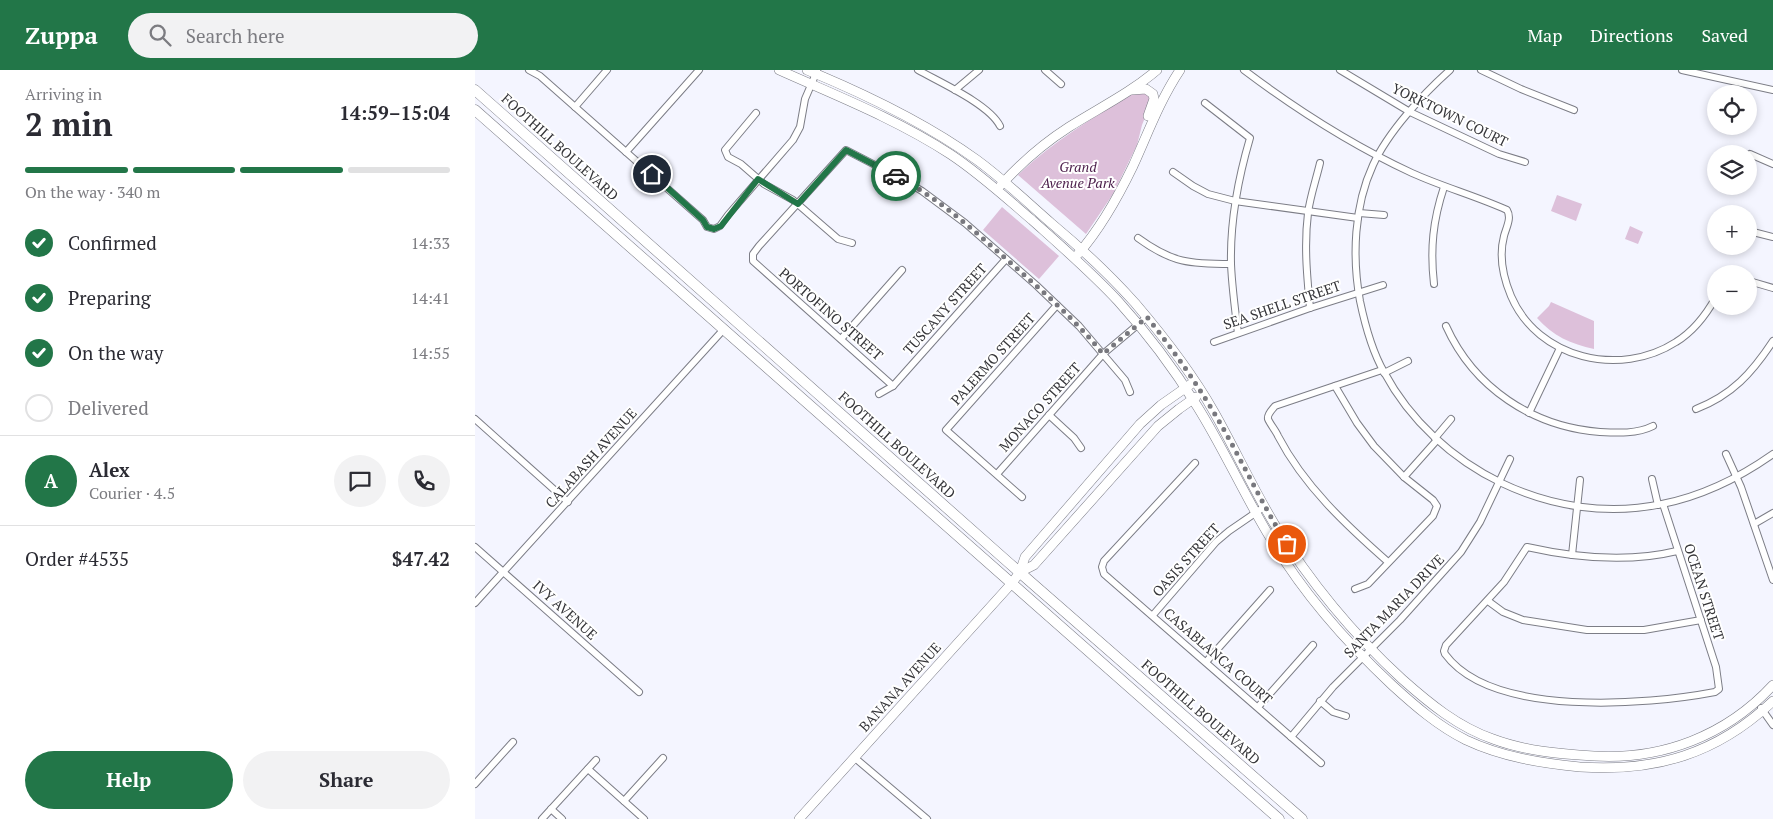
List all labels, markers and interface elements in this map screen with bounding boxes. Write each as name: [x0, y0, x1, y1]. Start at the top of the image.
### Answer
search box: [128, 13, 478, 58]
text: Zuppa: [25, 19, 98, 51]
icon: search: [146, 21, 174, 49]
text: Search here: [186, 23, 285, 48]
text: Map: [1527, 23, 1562, 47]
text: Directions: [1590, 23, 1673, 47]
text: Saved: [1701, 23, 1748, 47]
street label: YORKTOWN COURT: [1389, 78, 1512, 151]
text: Arriving in: [25, 83, 102, 105]
map controls: [1707, 85, 1757, 315]
button: locate: [1707, 85, 1757, 135]
street label: FOOTHILL BOULEVARD: [498, 89, 623, 204]
text: 14:59–15:04: [339, 100, 450, 125]
text: 2 min: [25, 103, 113, 145]
button: layers: [1707, 145, 1757, 195]
courier: [871, 151, 921, 201]
pin: [631, 153, 673, 195]
park label: Grand Avenue Park: [1040, 157, 1115, 192]
icon: home: [638, 160, 666, 188]
icon: car: [882, 162, 910, 190]
text: On the way · 340 m: [25, 181, 160, 203]
button: +: [1707, 205, 1757, 255]
icon: check: [25, 229, 53, 257]
text: Confirmed: [68, 230, 157, 255]
text: 14:33: [411, 232, 450, 254]
street label: TUSCANY STREET: [899, 259, 991, 358]
street label: PORTOFINO STREET: [775, 263, 888, 364]
button: −: [1707, 265, 1757, 315]
street label: SEA SHELL STREET: [1221, 275, 1343, 334]
icon: check: [25, 284, 53, 312]
text: Preparing: [68, 285, 151, 310]
text: 14:41: [411, 287, 450, 309]
street label: PALERMO STREET: [946, 308, 1039, 409]
icon: check: [25, 339, 53, 367]
text: On the way: [68, 340, 163, 365]
text: 14:55: [411, 342, 450, 364]
street label: MONACO STREET: [994, 358, 1085, 455]
street label: FOOTHILL BOULEVARD: [835, 387, 960, 502]
text: Delivered: [68, 395, 149, 420]
street label: CALABASH AVENUE: [541, 404, 641, 512]
button: chat: [334, 455, 386, 507]
button: phone: [398, 455, 450, 507]
text: Alex: [89, 457, 130, 482]
text: A: [44, 468, 58, 493]
text: Courier · 4.5: [89, 482, 175, 504]
street label: OASIS STREET: [1148, 519, 1224, 600]
pin: [1266, 523, 1308, 565]
icon: bag: [1273, 530, 1301, 558]
street label: OCEAN STREET: [1680, 541, 1729, 643]
text: Order #4535: [25, 546, 129, 571]
text: $47.42: [392, 546, 450, 571]
street label: SANTA MARIA DRIVE: [1339, 550, 1448, 662]
street label: IVY AVENUE: [529, 576, 602, 644]
street label: CASABLANCA COURT: [1160, 603, 1277, 708]
street label: BANANA AVENUE: [854, 638, 945, 735]
street label: FOOTHILL BOULEVARD: [1138, 655, 1265, 768]
button: Help: [25, 751, 233, 809]
button: Share: [243, 751, 450, 809]

